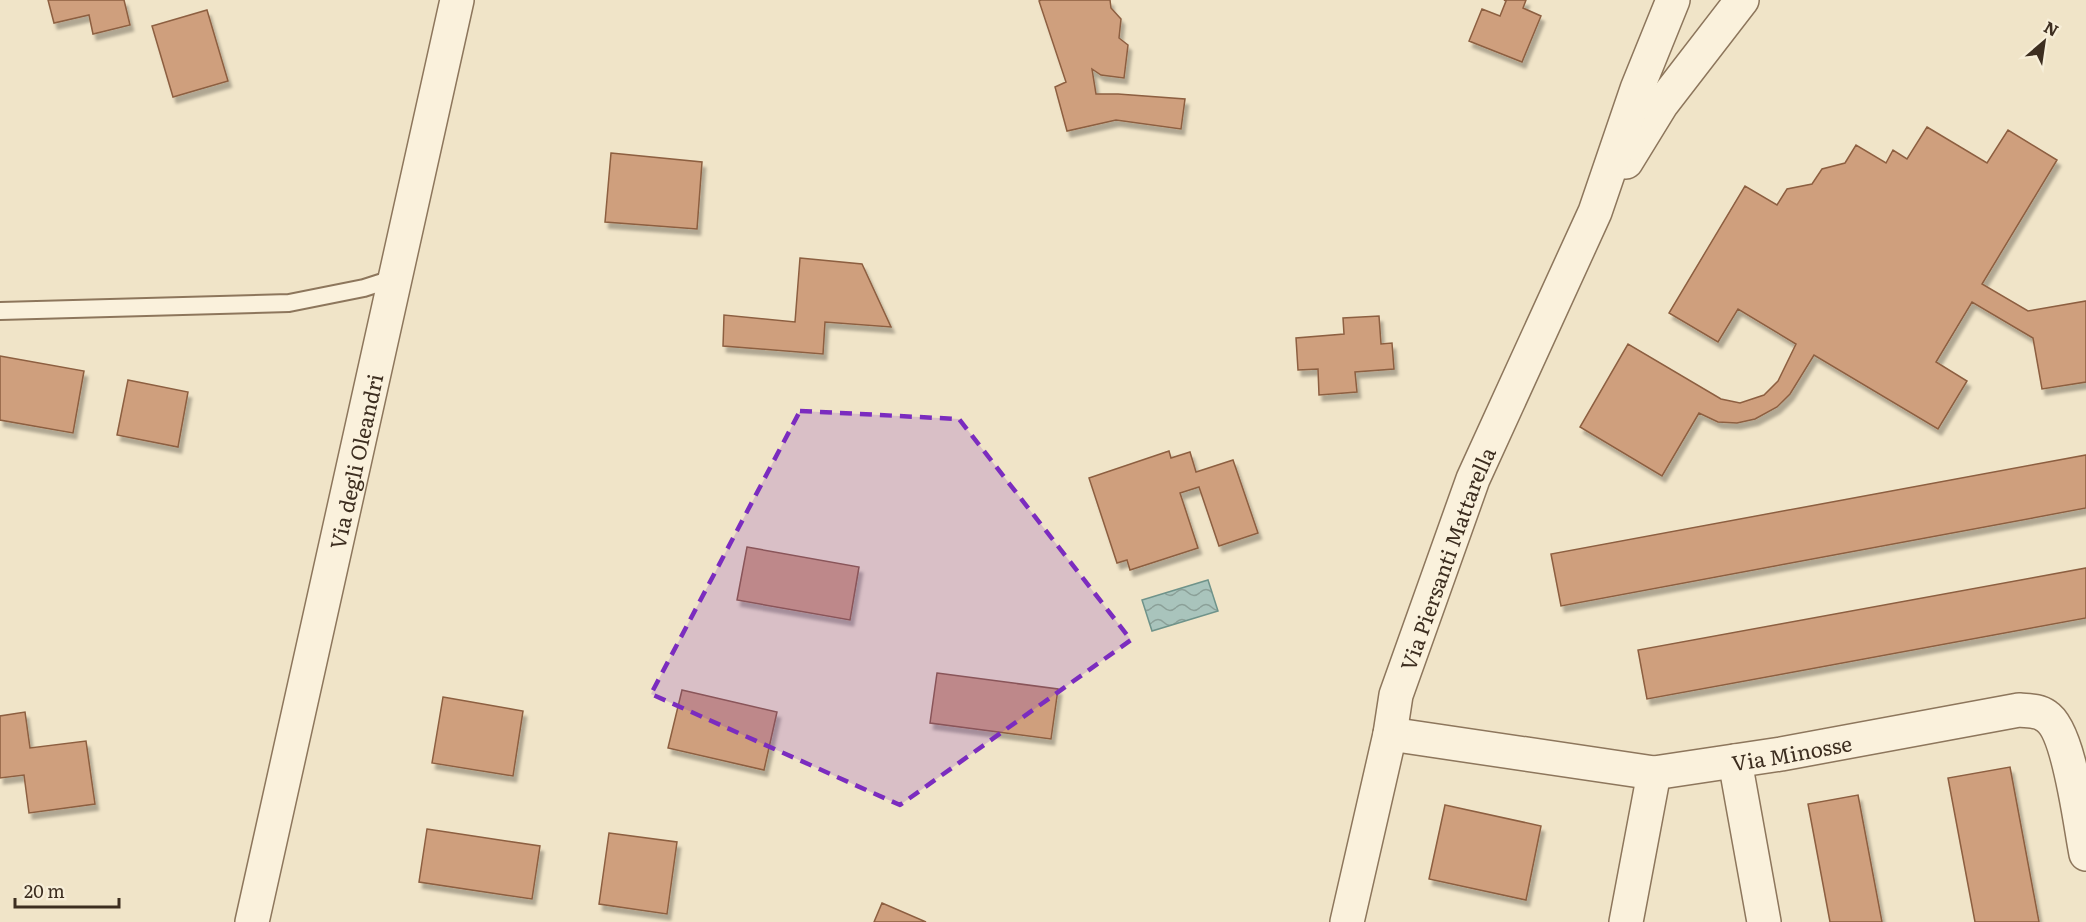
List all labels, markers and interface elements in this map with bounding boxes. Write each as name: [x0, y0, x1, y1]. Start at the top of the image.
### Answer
north arrow: [2014, 12, 2074, 72]
text: N: [2040, 14, 2063, 42]
street label: Via degli Oleandri: [320, 370, 389, 552]
street label: Via Piersanti Mattarella: [1391, 440, 1502, 674]
street label: Via Minosse: [1729, 726, 1854, 777]
scale bar: [15, 871, 118, 909]
text: 20 m: [24, 877, 65, 904]

